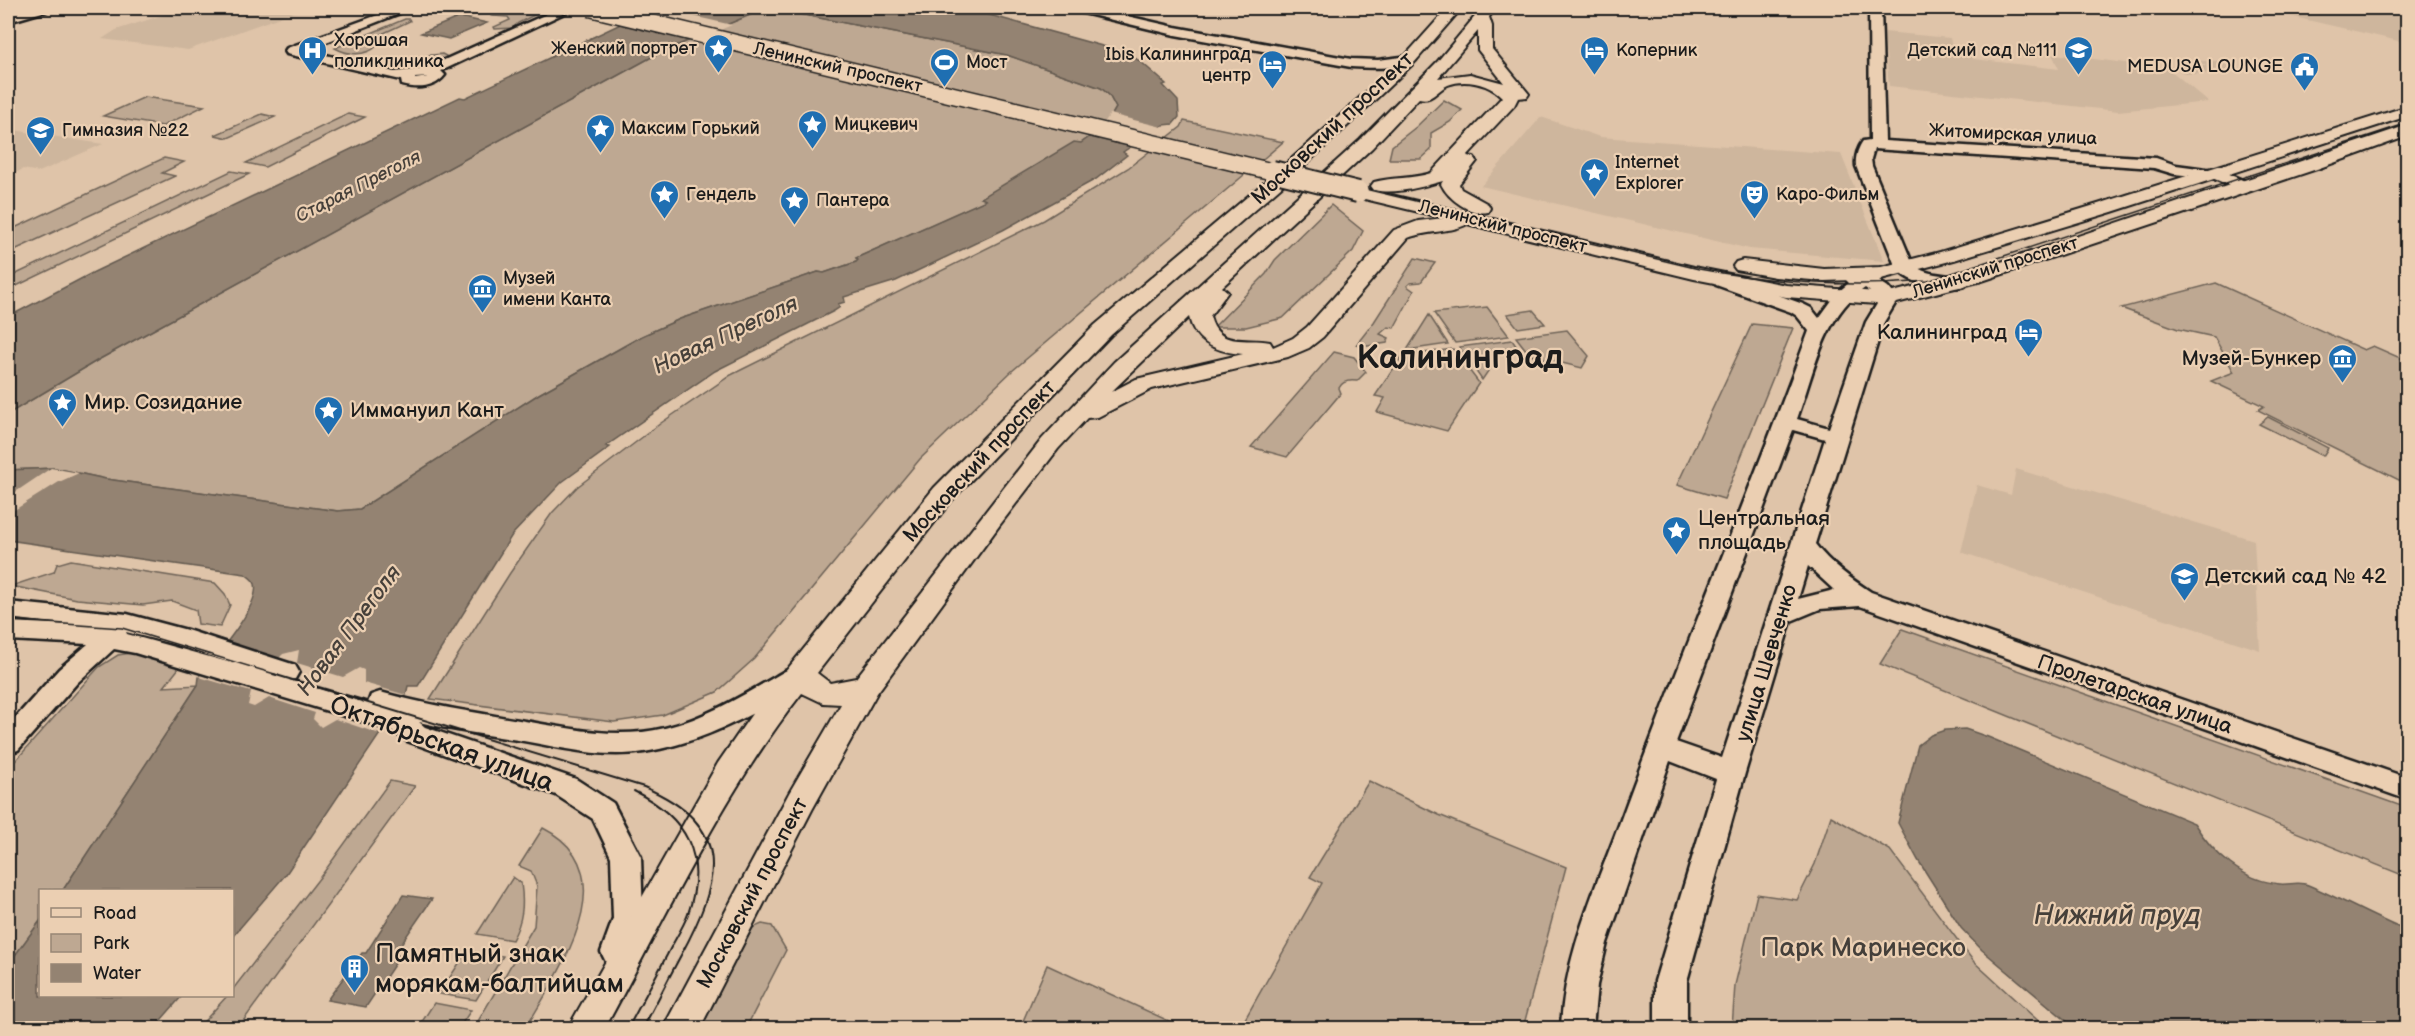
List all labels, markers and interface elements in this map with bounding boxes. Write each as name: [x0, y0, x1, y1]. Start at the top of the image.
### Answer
place label: Хорошая поликлиника: [334, 30, 444, 72]
place icon: Женский портрет: [702, 32, 734, 74]
hospital icon: Хорошая поликлиника: [297, 34, 329, 76]
hotel icon: Коперник: [1579, 34, 1611, 76]
school or university icon: Детский сад №111: [2062, 34, 2094, 76]
place label: Женский портрет: [551, 38, 698, 59]
street label: Ленинский проспект: [750, 38, 925, 97]
place label: Коперник: [1616, 40, 1698, 61]
place label: Детский сад №111: [1907, 40, 2057, 61]
place label: Ibis Калининград центр: [1106, 44, 1251, 86]
sports icon: Мост: [929, 46, 961, 88]
street label: Московский проспект: [1246, 47, 1419, 210]
hotel icon: Ibis Калининград центр: [1256, 48, 1288, 90]
public building icon: MEDUSA LOUNGE: [2288, 50, 2320, 92]
place label: Мост: [966, 52, 1008, 73]
place label: MEDUSA LOUNGE: [2127, 56, 2283, 77]
place icon: Мицкевич: [797, 108, 829, 150]
place icon: Максим Горький: [584, 112, 616, 154]
school or university icon: Гимназия №22: [25, 114, 57, 156]
place label: Мицкевич: [834, 114, 918, 135]
place label: Максим Горький: [621, 118, 760, 139]
place label: Гимназия №22: [62, 120, 189, 141]
street label: Житомирская улица: [1928, 120, 2098, 149]
water label: Старая Преголя: [292, 146, 424, 227]
place label: Internet Explorer: [1615, 152, 1684, 194]
place icon: Internet Explorer: [1578, 156, 1610, 198]
place icon: Гендель: [649, 178, 681, 220]
theatre icon: Каро-Фильм: [1739, 178, 1771, 220]
place label: Гендель: [686, 184, 756, 205]
place icon: Пантера: [779, 184, 811, 226]
place label: Каро-Фильм: [1776, 184, 1879, 205]
place label: Пантера: [816, 190, 890, 211]
street label: Ленинский проспект: [1416, 195, 1590, 258]
street label: Ленинский проспект: [1909, 232, 2081, 303]
place label: Музей имени Канта: [503, 268, 611, 310]
museum icon: Музей имени Канта: [466, 272, 498, 314]
water label: Новая Преголя: [649, 290, 802, 381]
hotel icon: Калининград: [2012, 316, 2044, 358]
place label: Калининград: [1877, 320, 2007, 345]
district label: Калининград: [1357, 338, 1563, 378]
museum icon: Музей-Бункер: [2326, 342, 2358, 384]
place label: Музей-Бункер: [2181, 346, 2321, 371]
street label: Московский проспект: [898, 375, 1061, 548]
place icon: Мир. Созидание: [47, 386, 79, 428]
place label: Мир. Созидание: [84, 390, 242, 415]
place icon: Иммануил Кант: [313, 394, 345, 436]
place label: Иммануил Кант: [350, 398, 504, 423]
place label: Центральная площадь: [1698, 506, 1830, 555]
place icon: Центральная площадь: [1661, 514, 1693, 556]
water label: Новая Преголя: [291, 560, 407, 701]
school or university icon: Детский сад № 42: [2168, 560, 2200, 602]
place label: Детский сад № 42: [2205, 564, 2387, 589]
street label: улица Шевченко: [1731, 582, 1802, 745]
street label: Пролетарская улица: [2034, 649, 2236, 740]
street label: Октябрьская улица: [325, 690, 558, 799]
street label: Московский проспект: [692, 793, 813, 993]
legend: [39, 889, 234, 997]
water label: Нижний пруд: [2034, 900, 2200, 932]
text: Road: [93, 903, 137, 924]
text: Park: [93, 933, 129, 954]
park label: Парк Маринеско: [1760, 933, 1966, 964]
place label: Памятный знак морякам-балтийцам: [375, 939, 624, 1000]
building icon: Памятный знак морякам-балтийцам: [338, 952, 370, 994]
text: Water: [93, 963, 141, 984]

